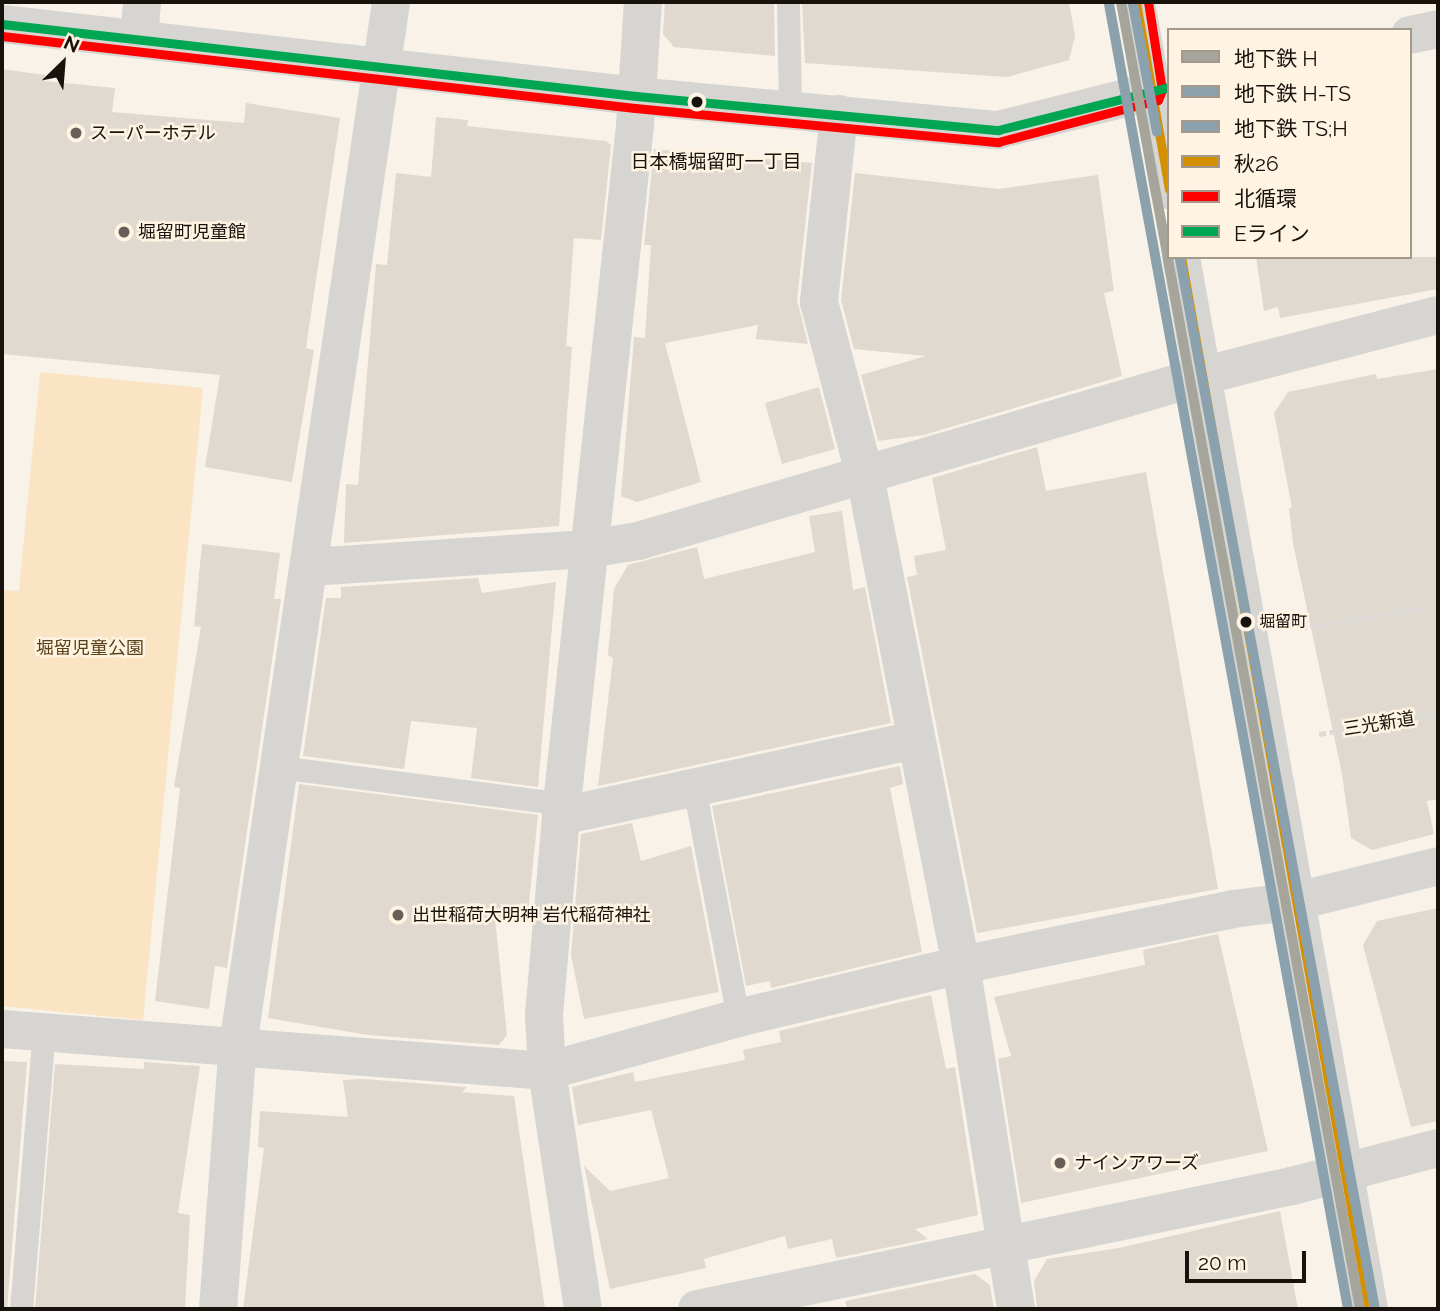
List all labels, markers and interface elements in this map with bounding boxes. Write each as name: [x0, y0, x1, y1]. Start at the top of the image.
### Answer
north arrow: [28, 28, 98, 98]
legend: [1167, 28, 1412, 259]
text: N: [61, 31, 83, 57]
text: 地下鉄 H: [1234, 46, 1318, 71]
text: 地下鉄 H-TS: [1234, 81, 1351, 106]
unlabelled marker: [690, 95, 704, 109]
text: 地下鉄 TS;H: [1234, 116, 1348, 141]
place label: スーパーホテル: [90, 122, 216, 144]
marker: スーパーホテル: [68, 125, 84, 141]
district label: 日本橋堀留町一丁目: [631, 151, 801, 173]
text: 秋26: [1234, 151, 1279, 176]
text: 北循環: [1234, 186, 1297, 211]
place label: 堀留町児童館: [138, 221, 246, 243]
text: Eライン: [1234, 221, 1310, 246]
marker: 堀留町児童館: [116, 224, 132, 240]
place label: 堀留町: [1259, 612, 1307, 632]
marker: 堀留町: [1239, 615, 1253, 629]
park label: 堀留児童公園: [36, 637, 144, 659]
street label: 三光新道: [1342, 708, 1416, 740]
place label: 出世稲荷大明神 岩代稲荷神社: [412, 904, 651, 926]
marker: 出世稲荷大明神 岩代稲荷神社: [390, 907, 406, 923]
place label: ナインアワーズ: [1074, 1152, 1200, 1174]
marker: ナインアワーズ: [1052, 1155, 1068, 1171]
scale bar: [1188, 1238, 1309, 1282]
text: 20 m: [1198, 1250, 1246, 1275]

